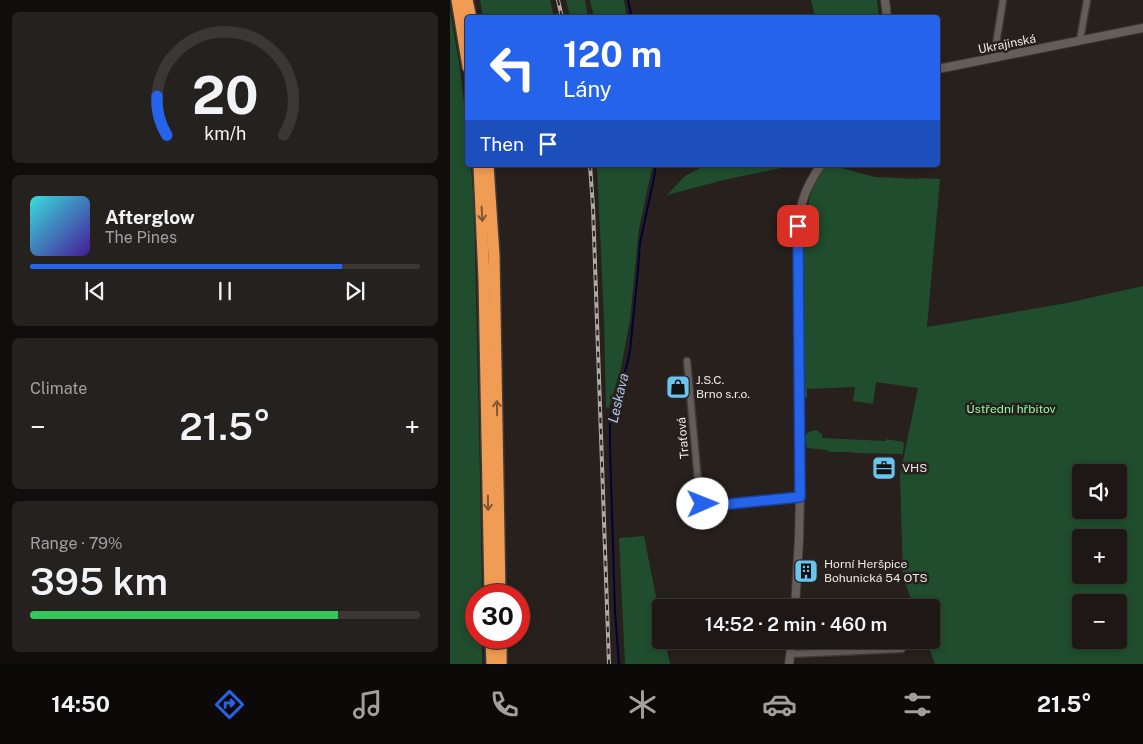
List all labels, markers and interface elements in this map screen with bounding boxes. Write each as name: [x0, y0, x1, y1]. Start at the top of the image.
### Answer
street label: Ukrajinská: [977, 32, 1037, 56]
text: 120 m: [563, 34, 662, 75]
icon: left: [480, 35, 545, 100]
text: 20: [192, 65, 258, 126]
text: Lány: [563, 76, 612, 102]
text: km/h: [204, 123, 246, 144]
icon: arrive: [534, 130, 562, 158]
text: Then: [480, 133, 524, 155]
one-way arrow: [477, 205, 486, 221]
pin: [777, 205, 819, 247]
text: Afterglow: [105, 206, 195, 228]
icon: arrive: [784, 212, 812, 240]
text: The Pines: [105, 228, 177, 247]
icon: previous: [81, 277, 109, 305]
icon: pause: [211, 277, 239, 305]
icon: next: [341, 277, 369, 305]
water label: Leskava: [605, 372, 631, 424]
place label: J.S.C. Brno s.r.o.: [696, 373, 750, 401]
shop icon: J.S.C. Brno s.r.o.: [665, 374, 691, 400]
text: Climate: [30, 379, 87, 398]
one-way arrow: [492, 400, 502, 416]
park label: Ústřední hřbitov: [966, 402, 1056, 416]
text: 21.5°: [179, 404, 271, 449]
text: −: [30, 410, 46, 443]
text: +: [404, 410, 420, 443]
street label: Traťová: [674, 417, 692, 459]
office icon: VHS: [871, 455, 897, 481]
place label: VHS: [902, 461, 927, 475]
map controls: [1072, 464, 1127, 649]
button: sound: [1072, 464, 1127, 519]
position arrow: [676, 477, 728, 529]
one-way arrow: [483, 494, 493, 511]
button: +: [1072, 529, 1127, 584]
text: Range · 79%: [30, 534, 123, 553]
place label: Horní Heršpice Bohunická 54 OTS: [824, 557, 928, 585]
building icon: Horní Heršpice Bohunická 54 OTS: [793, 558, 819, 584]
text: 395 km: [30, 559, 168, 604]
speed limit sign: 30: [465, 584, 530, 649]
button: −: [1072, 594, 1127, 649]
text: 14:52 · 2 min · 460 m: [705, 613, 887, 635]
icon: directions: [212, 687, 247, 722]
icon: music: [350, 687, 385, 722]
icon: phone: [487, 687, 522, 722]
icon: climate: [625, 687, 660, 722]
icon: car: [762, 687, 797, 722]
icon: filters: [900, 687, 935, 722]
text: 14:50: [51, 691, 110, 717]
text: 21.5°: [1037, 691, 1092, 717]

